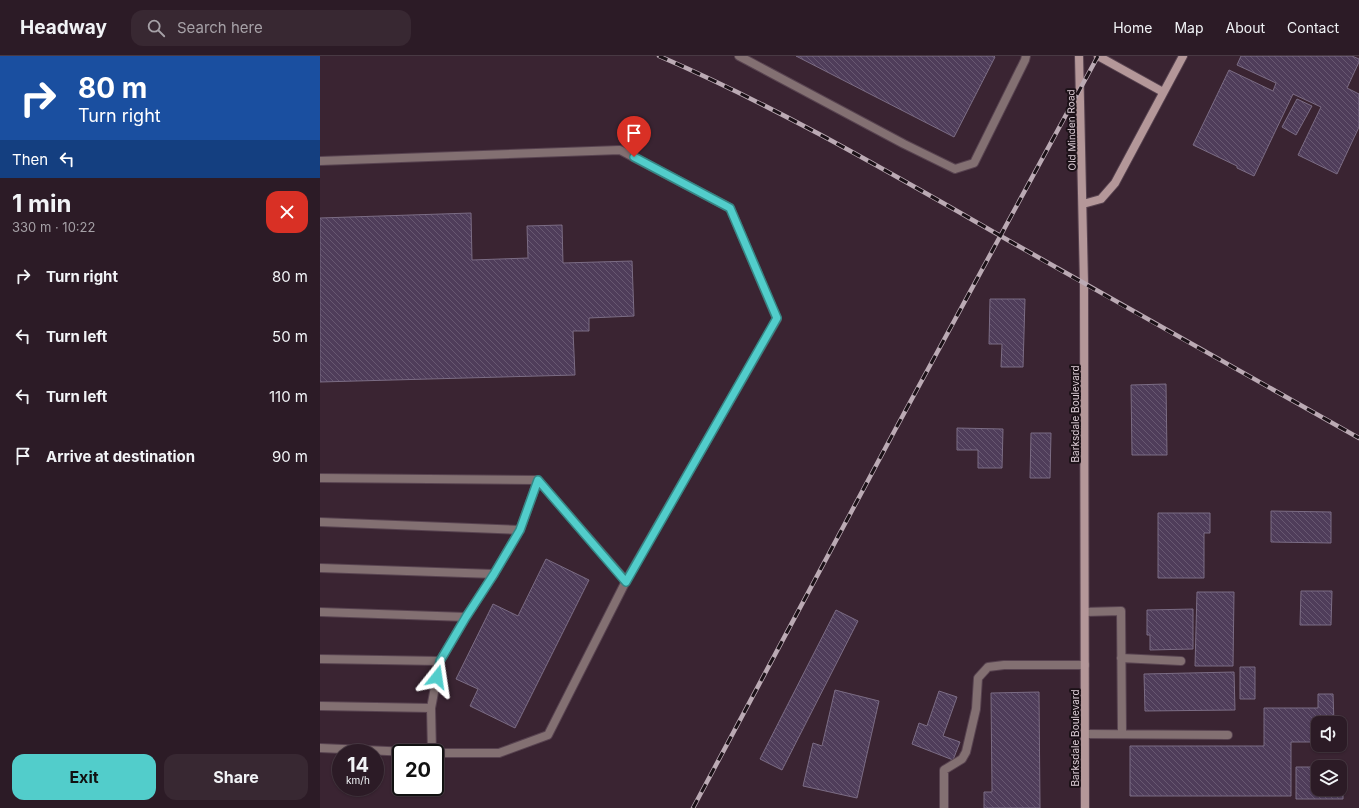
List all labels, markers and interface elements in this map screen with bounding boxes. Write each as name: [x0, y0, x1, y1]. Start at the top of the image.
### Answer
search box: [131, 10, 411, 46]
text: Headway: [20, 16, 107, 39]
icon: search: [145, 17, 167, 39]
text: Search here: [177, 18, 263, 37]
text: Home: [1113, 19, 1152, 36]
text: Map: [1174, 19, 1204, 36]
text: About: [1226, 19, 1265, 36]
text: Contact: [1287, 19, 1339, 36]
text: 80 m: [78, 71, 147, 105]
icon: right: [12, 72, 64, 124]
street label: Old Minden Road: [1064, 89, 1078, 171]
text: Turn right: [78, 105, 161, 126]
pin: [617, 116, 651, 157]
icon: arrive: [623, 122, 645, 144]
icon: left: [56, 148, 78, 170]
text: Then: [12, 150, 48, 169]
text: 1 min: [12, 189, 71, 218]
button: close: [266, 191, 308, 233]
text: 330 m · 10:22: [12, 219, 95, 235]
icon: right: [12, 265, 34, 287]
text: Turn right: [46, 267, 118, 286]
text: 80 m: [272, 267, 308, 286]
icon: left: [12, 325, 34, 347]
text: Turn left: [46, 327, 107, 346]
text: 50 m: [272, 327, 308, 346]
street label: Barksdale Boulevard: [1069, 365, 1081, 463]
icon: left: [12, 385, 34, 407]
text: Turn left: [46, 387, 107, 406]
text: 110 m: [269, 387, 308, 406]
icon: arrive: [12, 445, 34, 467]
text: Arrive at destination: [46, 447, 195, 466]
text: 90 m: [272, 447, 308, 466]
position arrow: [416, 656, 458, 698]
street label: Barksdale Boulevard: [1069, 689, 1081, 787]
map controls: [1311, 716, 1347, 796]
button: sound: [1311, 716, 1347, 752]
speed limit sign: 20: [392, 744, 444, 796]
text: 14: [347, 753, 369, 777]
button: Exit: [12, 754, 156, 800]
button: Share: [164, 754, 308, 800]
button: layers: [1311, 760, 1347, 796]
text: km/h: [346, 774, 370, 786]

